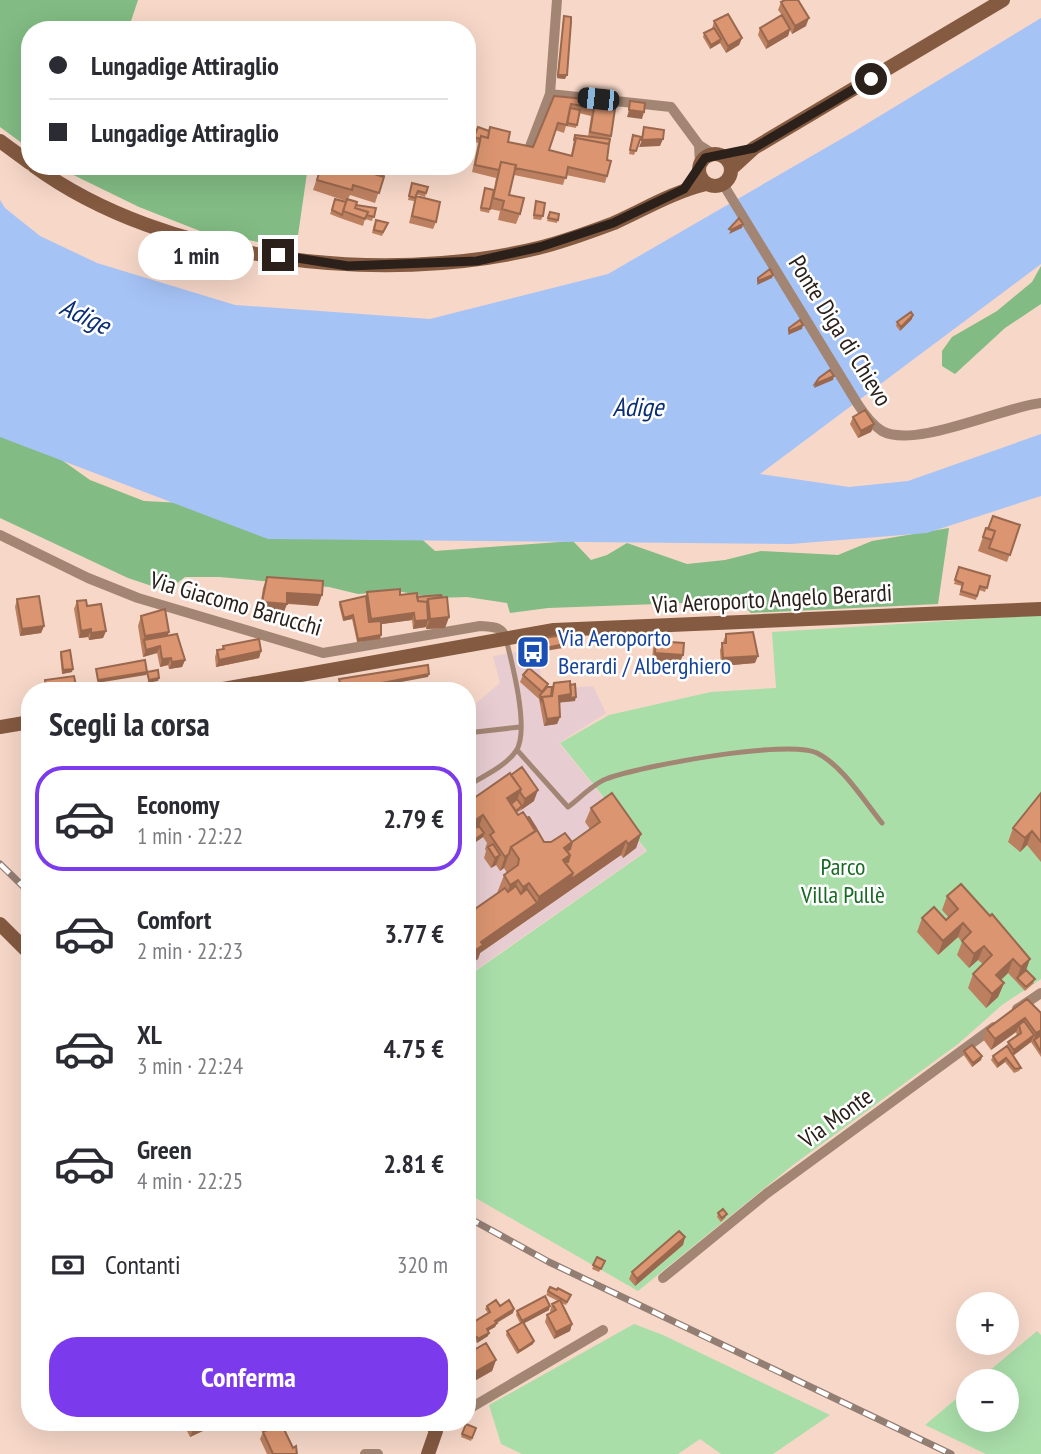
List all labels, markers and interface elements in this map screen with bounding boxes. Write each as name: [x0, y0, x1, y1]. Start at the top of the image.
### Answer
text: Lungadige Attiraglio: [91, 49, 279, 82]
route start: [855, 63, 887, 95]
car: [577, 86, 620, 112]
text: Lungadige Attiraglio: [91, 116, 279, 149]
callout: 1 min: [138, 230, 254, 280]
route end: [262, 239, 294, 271]
text: 1 min: [173, 241, 219, 270]
street label: Ponte Diga di Chievo: [782, 250, 899, 412]
water label: Adige: [55, 290, 117, 342]
water label: Adige: [612, 390, 666, 423]
street label: Via Giacomo Barucchi: [146, 564, 326, 643]
street label: Via Aeroporto Angelo Berardi: [650, 577, 893, 620]
place label: Via Aeroporto Berardi / Alberghiero: [557, 622, 731, 681]
bus stop icon: Via Aeroporto Berardi / Alberghiero: [514, 633, 552, 671]
text: Scegli la corsa: [49, 703, 210, 745]
icon: car: [53, 787, 116, 850]
text: Economy: [137, 788, 219, 821]
text: 2.79 €: [383, 802, 444, 835]
text: 1 min · 22:22: [137, 821, 243, 850]
park label: Parco Villa Pullè: [800, 851, 885, 910]
icon: car: [53, 902, 116, 965]
text: Comfort: [137, 903, 211, 936]
text: 3.77 €: [385, 917, 444, 950]
text: 2 min · 22:23: [137, 936, 243, 965]
icon: car: [53, 1017, 116, 1080]
text: XL: [137, 1018, 162, 1051]
text: 4.75 €: [383, 1032, 444, 1065]
text: 3 min · 22:24: [137, 1051, 243, 1080]
street label: Via Monte: [792, 1081, 879, 1155]
icon: car: [53, 1132, 116, 1195]
text: Green: [137, 1133, 192, 1166]
text: 2.81 €: [383, 1147, 444, 1180]
text: 4 min · 22:25: [137, 1166, 243, 1195]
icon: cash: [49, 1246, 87, 1284]
text: Contanti: [105, 1248, 181, 1281]
text: 320 m: [397, 1250, 448, 1279]
map controls: [956, 1292, 1019, 1432]
button: +: [956, 1292, 1019, 1355]
button: Conferma: [49, 1337, 448, 1417]
button: −: [956, 1369, 1019, 1432]

